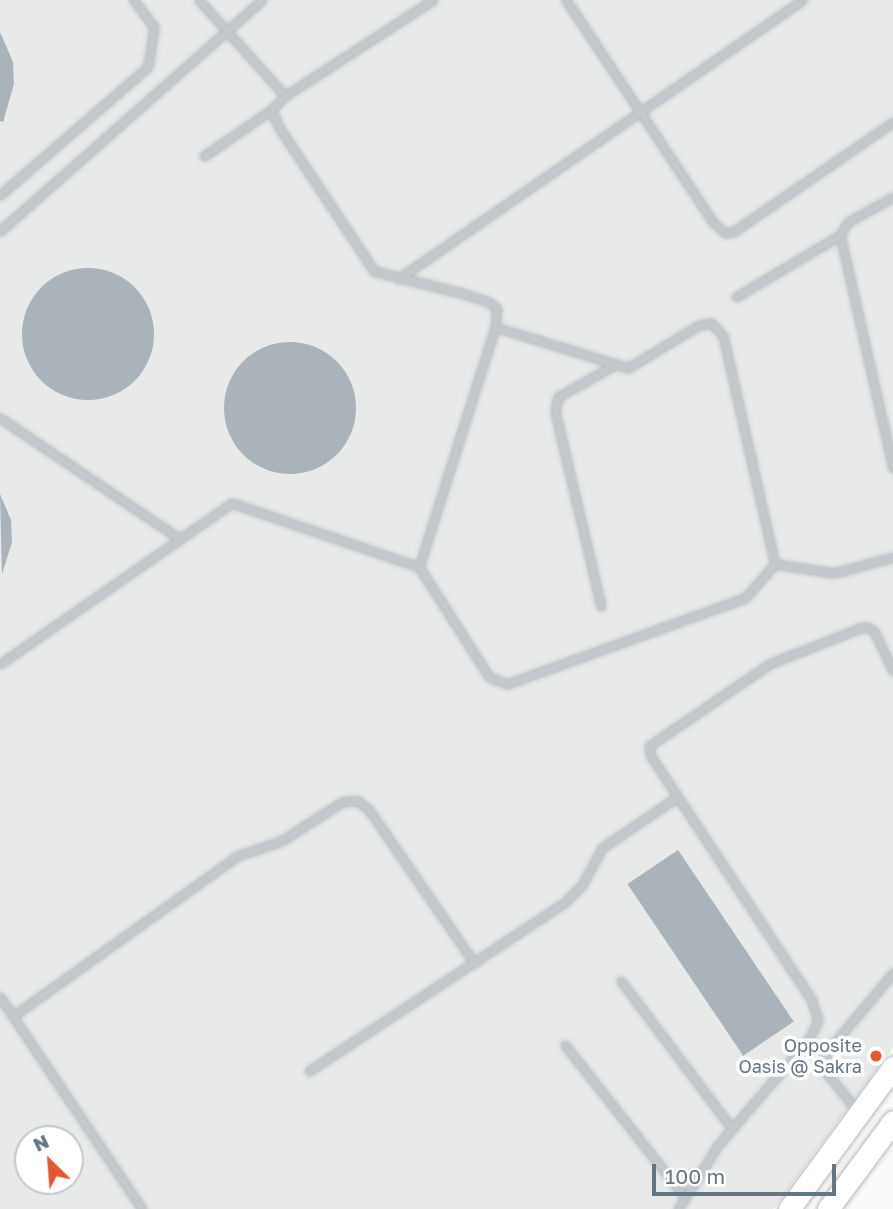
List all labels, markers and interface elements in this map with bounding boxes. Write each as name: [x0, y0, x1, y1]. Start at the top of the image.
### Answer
place label: Opposite Oasis @ Sakra: [738, 1035, 862, 1078]
marker: Opposite Oasis @ Sakra: [868, 1048, 884, 1064]
north arrow: [14, 1125, 84, 1195]
text: N: [29, 1129, 52, 1156]
scale bar: [655, 1150, 839, 1194]
text: 100 m: [665, 1163, 725, 1189]

